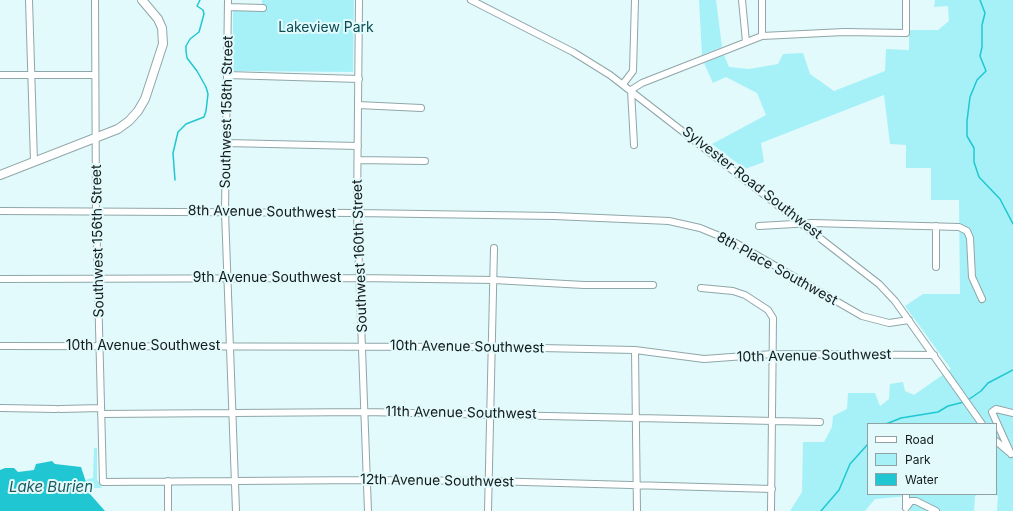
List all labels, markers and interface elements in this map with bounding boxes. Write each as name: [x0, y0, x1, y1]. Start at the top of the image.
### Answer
park label: Lakeview Park: [278, 20, 374, 36]
street label: Southwest 158th Street: [217, 35, 237, 189]
street label: Sylvester Road Southwest: [679, 123, 825, 243]
street label: Southwest 156th Street: [88, 164, 108, 318]
street label: Southwest 160th Street: [349, 179, 371, 333]
street label: 8th Avenue Southwest: [188, 202, 336, 222]
street label: 8th Place Southwest: [714, 229, 840, 309]
street label: 9th Avenue Southwest: [193, 270, 341, 286]
street label: 10th Avenue Southwest: [390, 337, 544, 357]
street label: 10th Avenue Southwest: [66, 338, 220, 354]
street label: 10th Avenue Southwest: [737, 346, 891, 366]
street label: 11th Avenue Southwest: [385, 403, 537, 423]
legend: [867, 423, 997, 495]
text: Road: [905, 432, 934, 447]
text: Park: [905, 452, 931, 467]
street label: 12th Avenue Southwest: [360, 471, 514, 491]
text: Water: [905, 472, 938, 487]
water label: Lake Burien: [9, 478, 93, 496]

